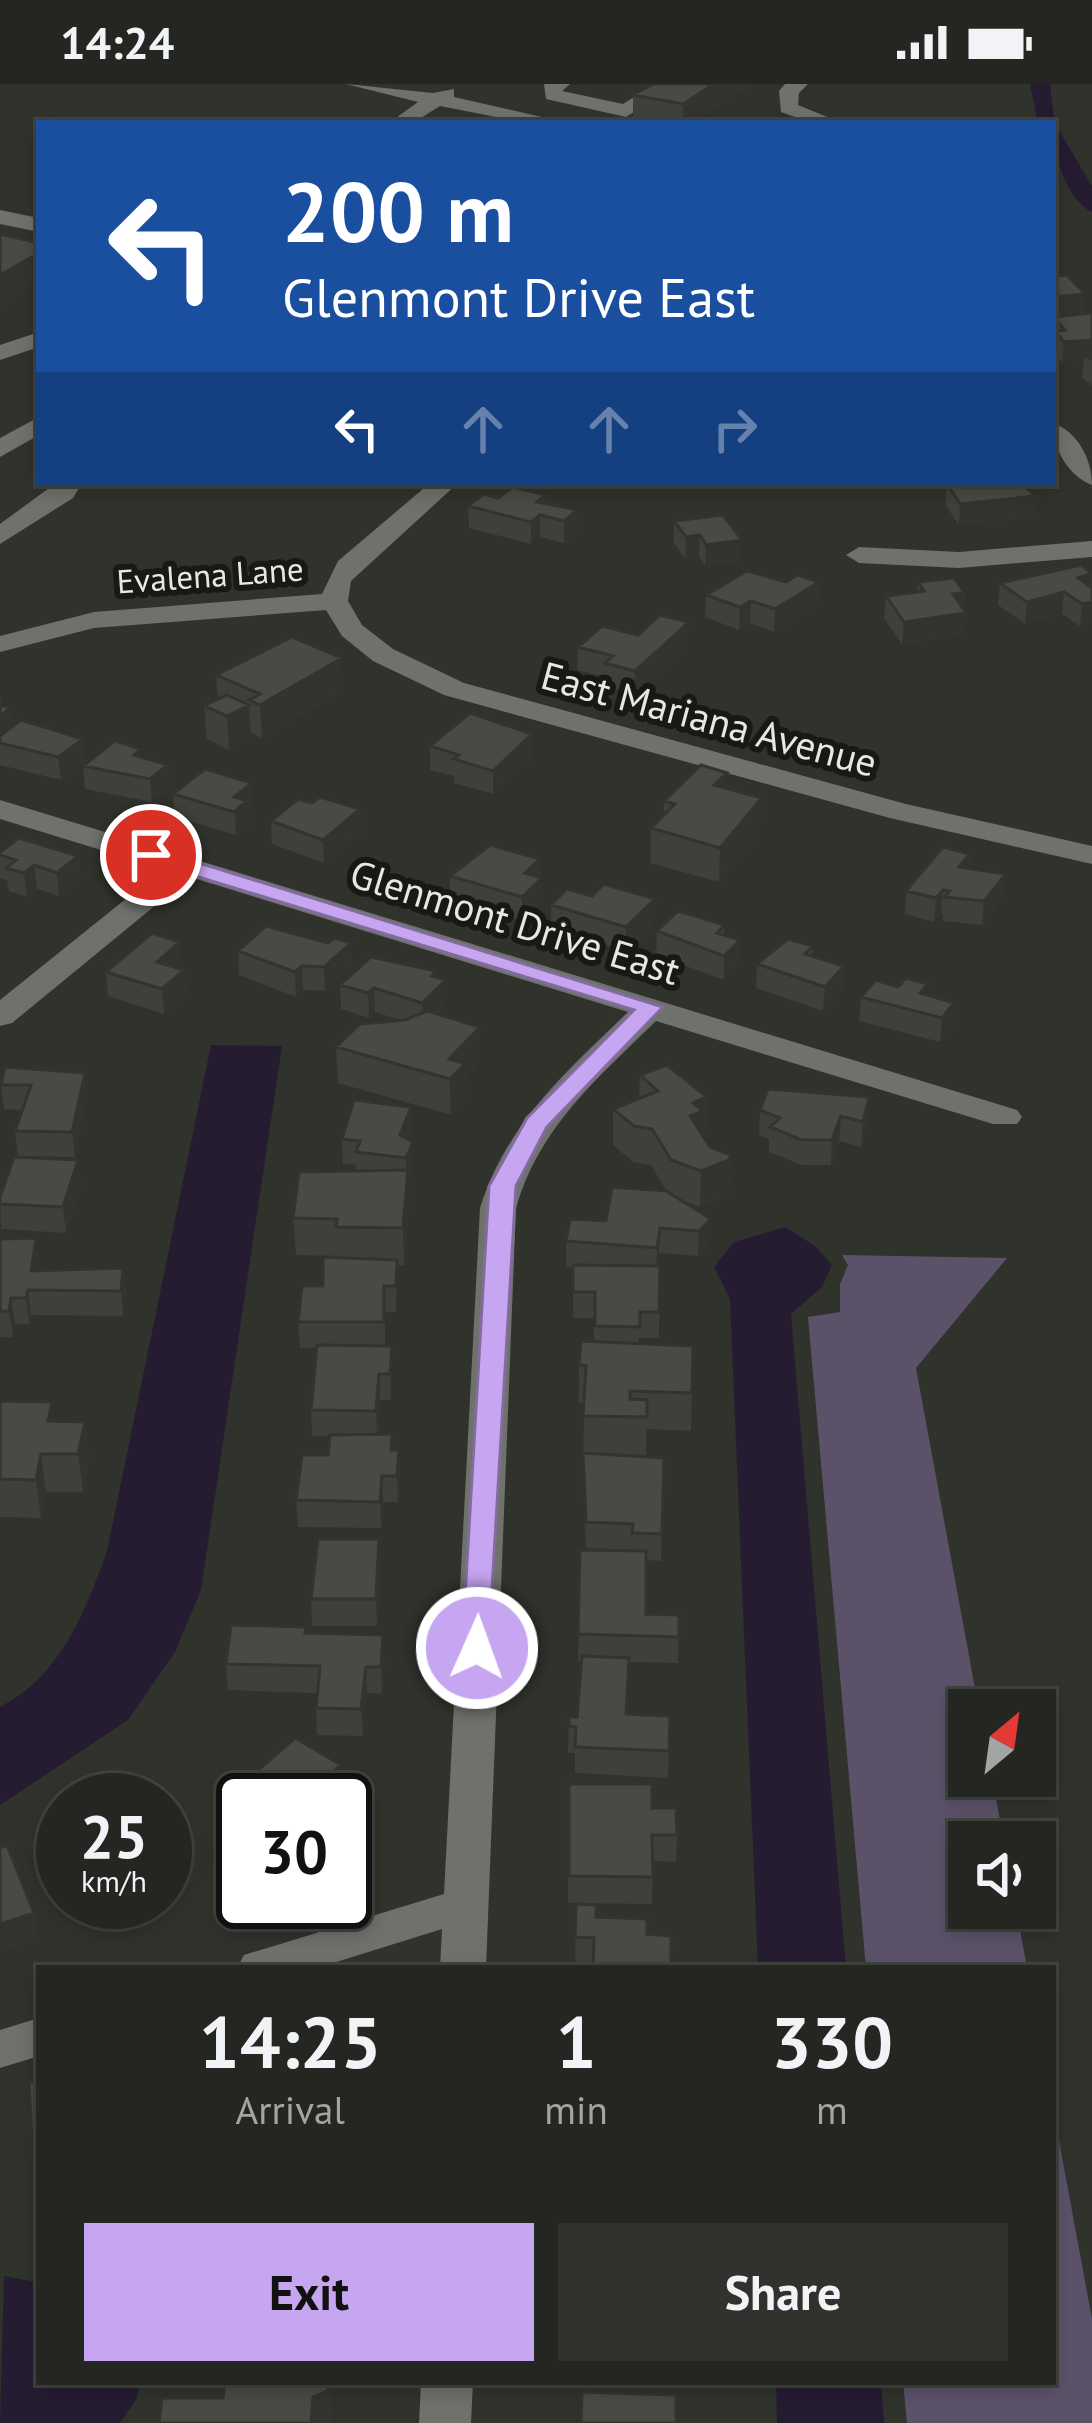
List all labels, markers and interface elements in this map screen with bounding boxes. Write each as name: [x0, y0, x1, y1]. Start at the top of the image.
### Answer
text: 14:24: [60, 13, 174, 71]
text: 200 m: [282, 156, 514, 265]
icon: left: [84, 168, 240, 324]
text: Glenmont Drive East: [282, 262, 755, 332]
icon: left: [324, 396, 390, 462]
icon: ahead: [450, 396, 516, 462]
icon: ahead: [576, 396, 642, 462]
icon: right: [702, 396, 768, 462]
street label: Evalena Lane: [115, 547, 305, 602]
street label: East Mariana Avenue: [536, 649, 882, 788]
pin: [100, 804, 202, 906]
icon: arrive: [118, 822, 184, 888]
street label: Glenmont Drive East: [344, 847, 686, 996]
position arrow: [414, 1585, 540, 1711]
north arrow: [948, 1689, 1056, 1797]
map controls: [948, 1689, 1056, 1929]
speed limit sign: 30: [216, 1773, 372, 1929]
text: 25: [80, 1797, 148, 1875]
button: sound: [948, 1821, 1056, 1929]
text: km/h: [81, 1861, 147, 1900]
text: 14:25: [199, 1995, 382, 2088]
text: 1: [556, 1995, 597, 2088]
text: 330: [771, 1995, 893, 2088]
text: Arrival: [236, 2084, 345, 2135]
text: min: [544, 2084, 608, 2135]
text: m: [816, 2084, 848, 2135]
button: Exit: [84, 2223, 534, 2361]
button: Share: [558, 2223, 1008, 2361]

